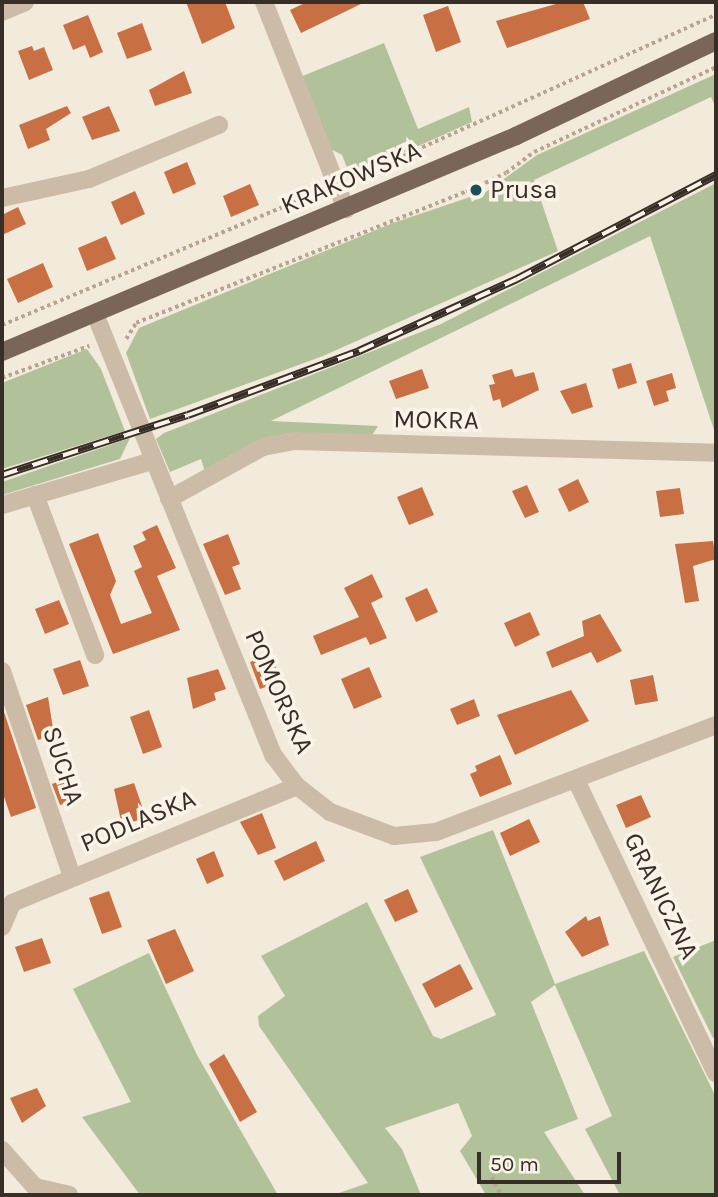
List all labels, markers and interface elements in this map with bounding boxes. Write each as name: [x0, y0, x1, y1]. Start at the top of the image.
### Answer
street label: KRAKOWSKA: [276, 135, 426, 221]
place label: Prusa: [490, 174, 558, 206]
marker: Prusa: [468, 182, 484, 198]
street label: MOKRA: [393, 404, 479, 436]
street label: POMORSKA: [238, 625, 320, 759]
street label: SUCHA: [36, 723, 90, 809]
street label: PODLASKA: [76, 783, 200, 859]
street label: GRANICZNA: [617, 828, 705, 964]
scale bar: [480, 1138, 624, 1182]
text: 50 m: [490, 1152, 539, 1176]

